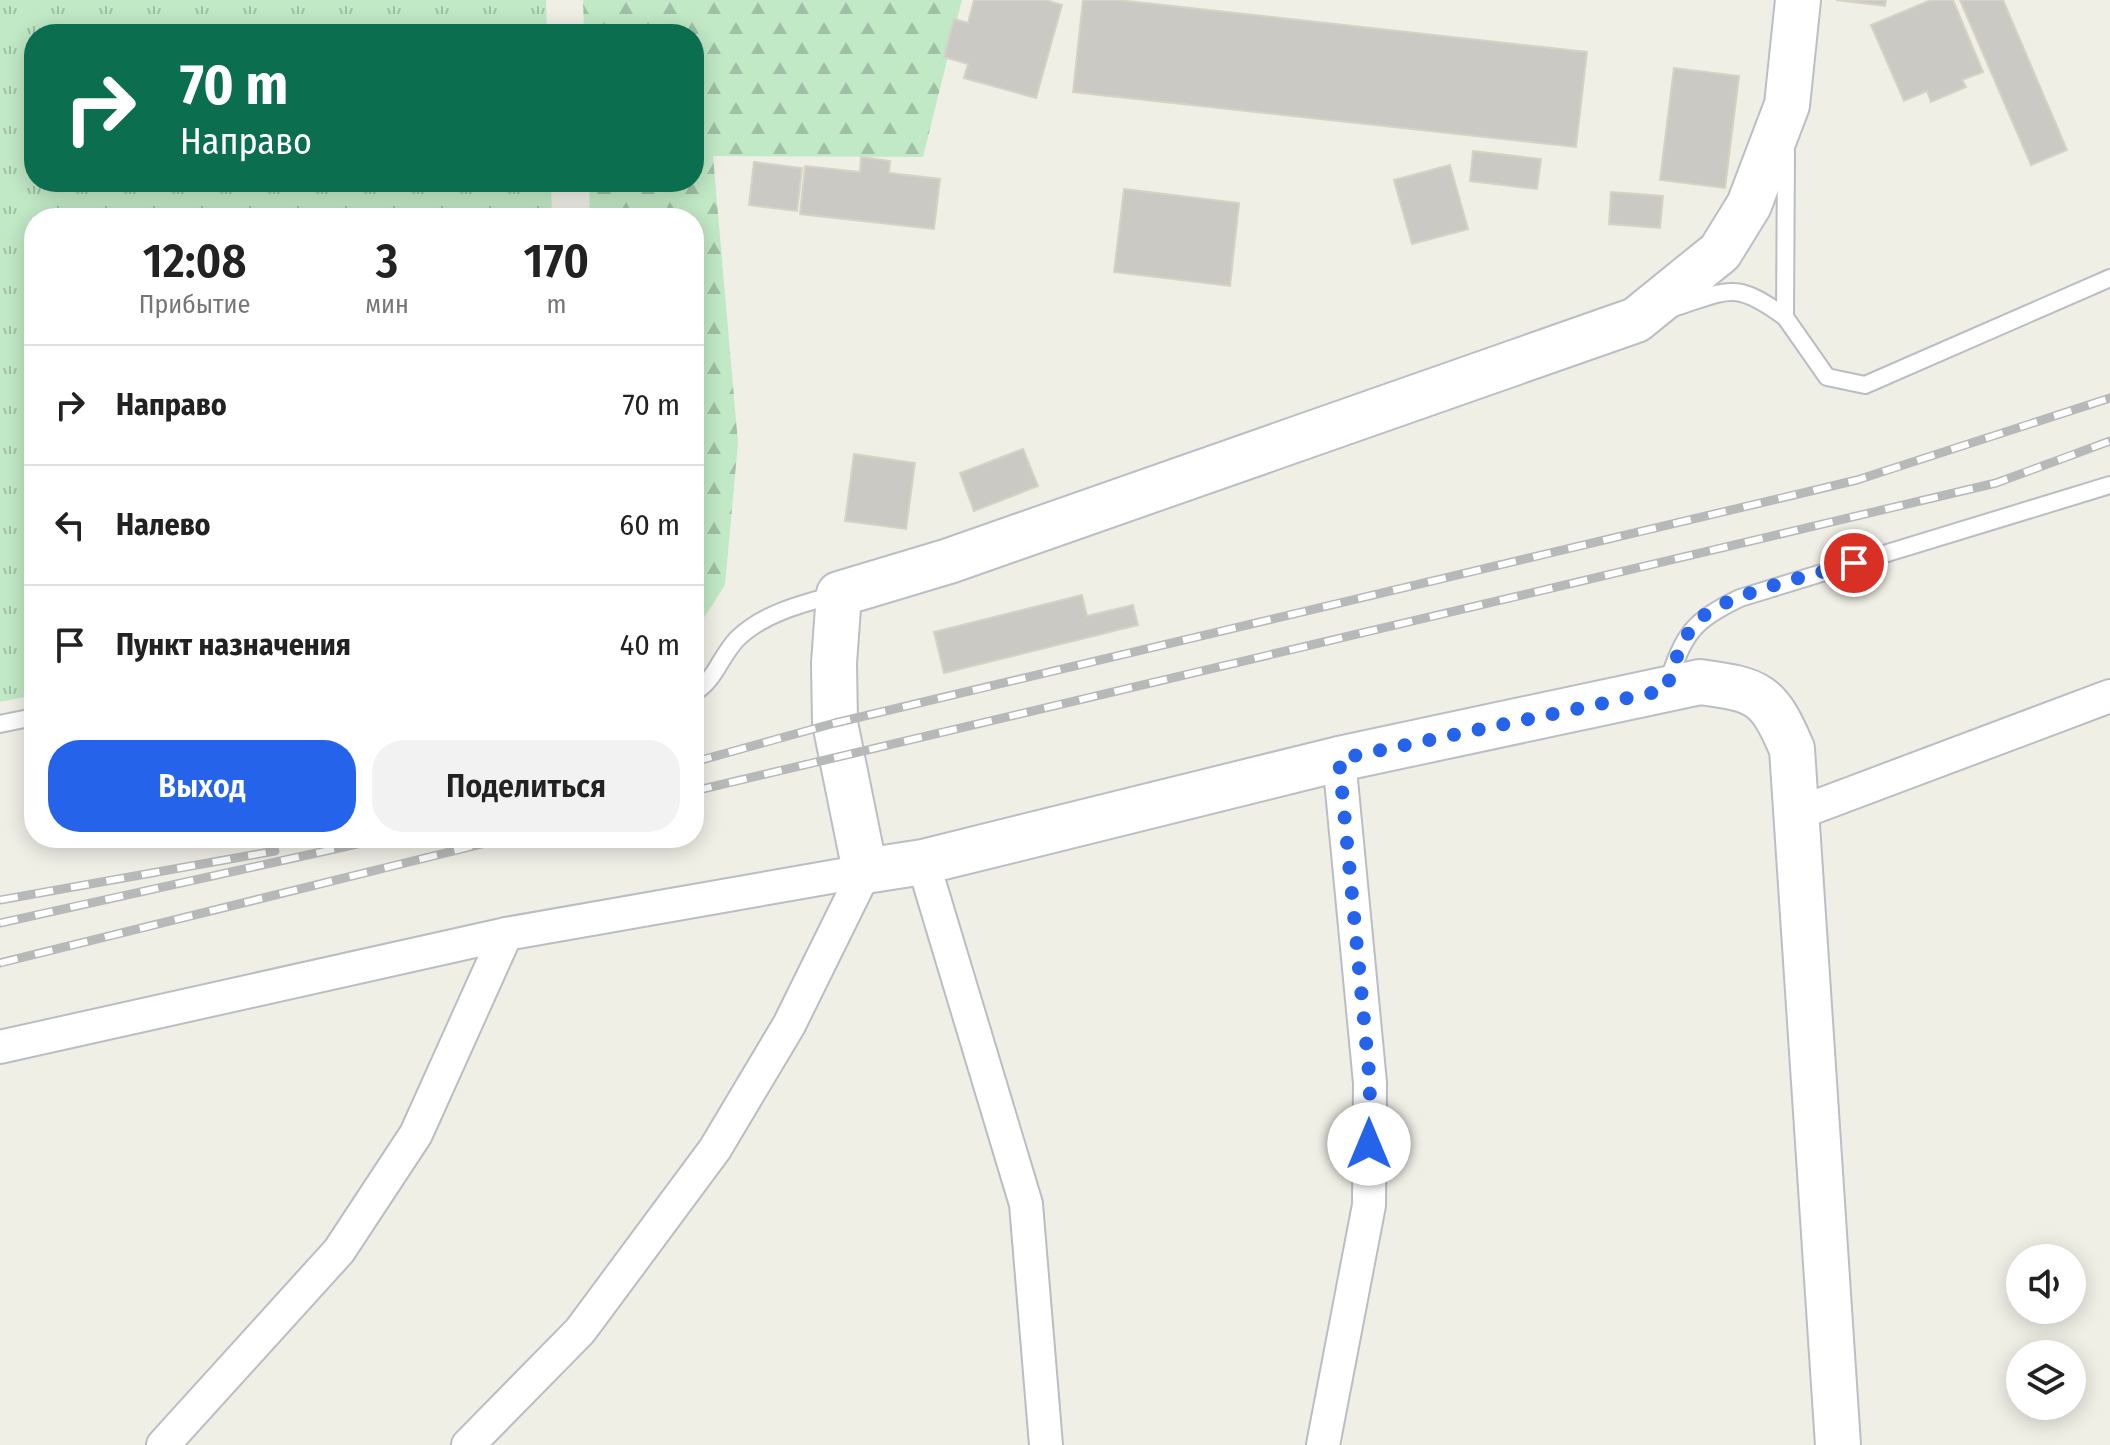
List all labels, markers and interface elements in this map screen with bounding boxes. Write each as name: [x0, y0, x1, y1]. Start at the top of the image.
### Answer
text: 70 m: [180, 52, 288, 119]
icon: right: [48, 56, 152, 160]
text: Направо: [180, 120, 312, 164]
text: 12:08: [143, 232, 247, 290]
text: 3: [376, 232, 398, 290]
text: 170: [524, 232, 589, 290]
text: Прибытие: [139, 289, 250, 320]
text: мин: [365, 289, 409, 320]
text: m: [546, 289, 566, 320]
icon: right: [48, 383, 92, 427]
text: Направо: [116, 387, 227, 423]
text: 70 m: [622, 387, 680, 423]
icon: left: [48, 503, 92, 547]
text: Налево: [116, 507, 211, 543]
text: 60 m: [619, 507, 680, 543]
pin: [1820, 529, 1888, 597]
icon: arrive: [1832, 541, 1876, 585]
icon: arrive: [48, 623, 92, 667]
text: Пункт назначения: [116, 627, 351, 663]
text: 40 m: [620, 627, 680, 663]
button: Выход: [48, 740, 356, 832]
button: Поделиться: [372, 740, 680, 832]
position arrow: [1327, 1102, 1411, 1186]
map controls: [2006, 1244, 2086, 1420]
button: sound: [2006, 1244, 2086, 1324]
button: layers: [2006, 1340, 2086, 1420]

